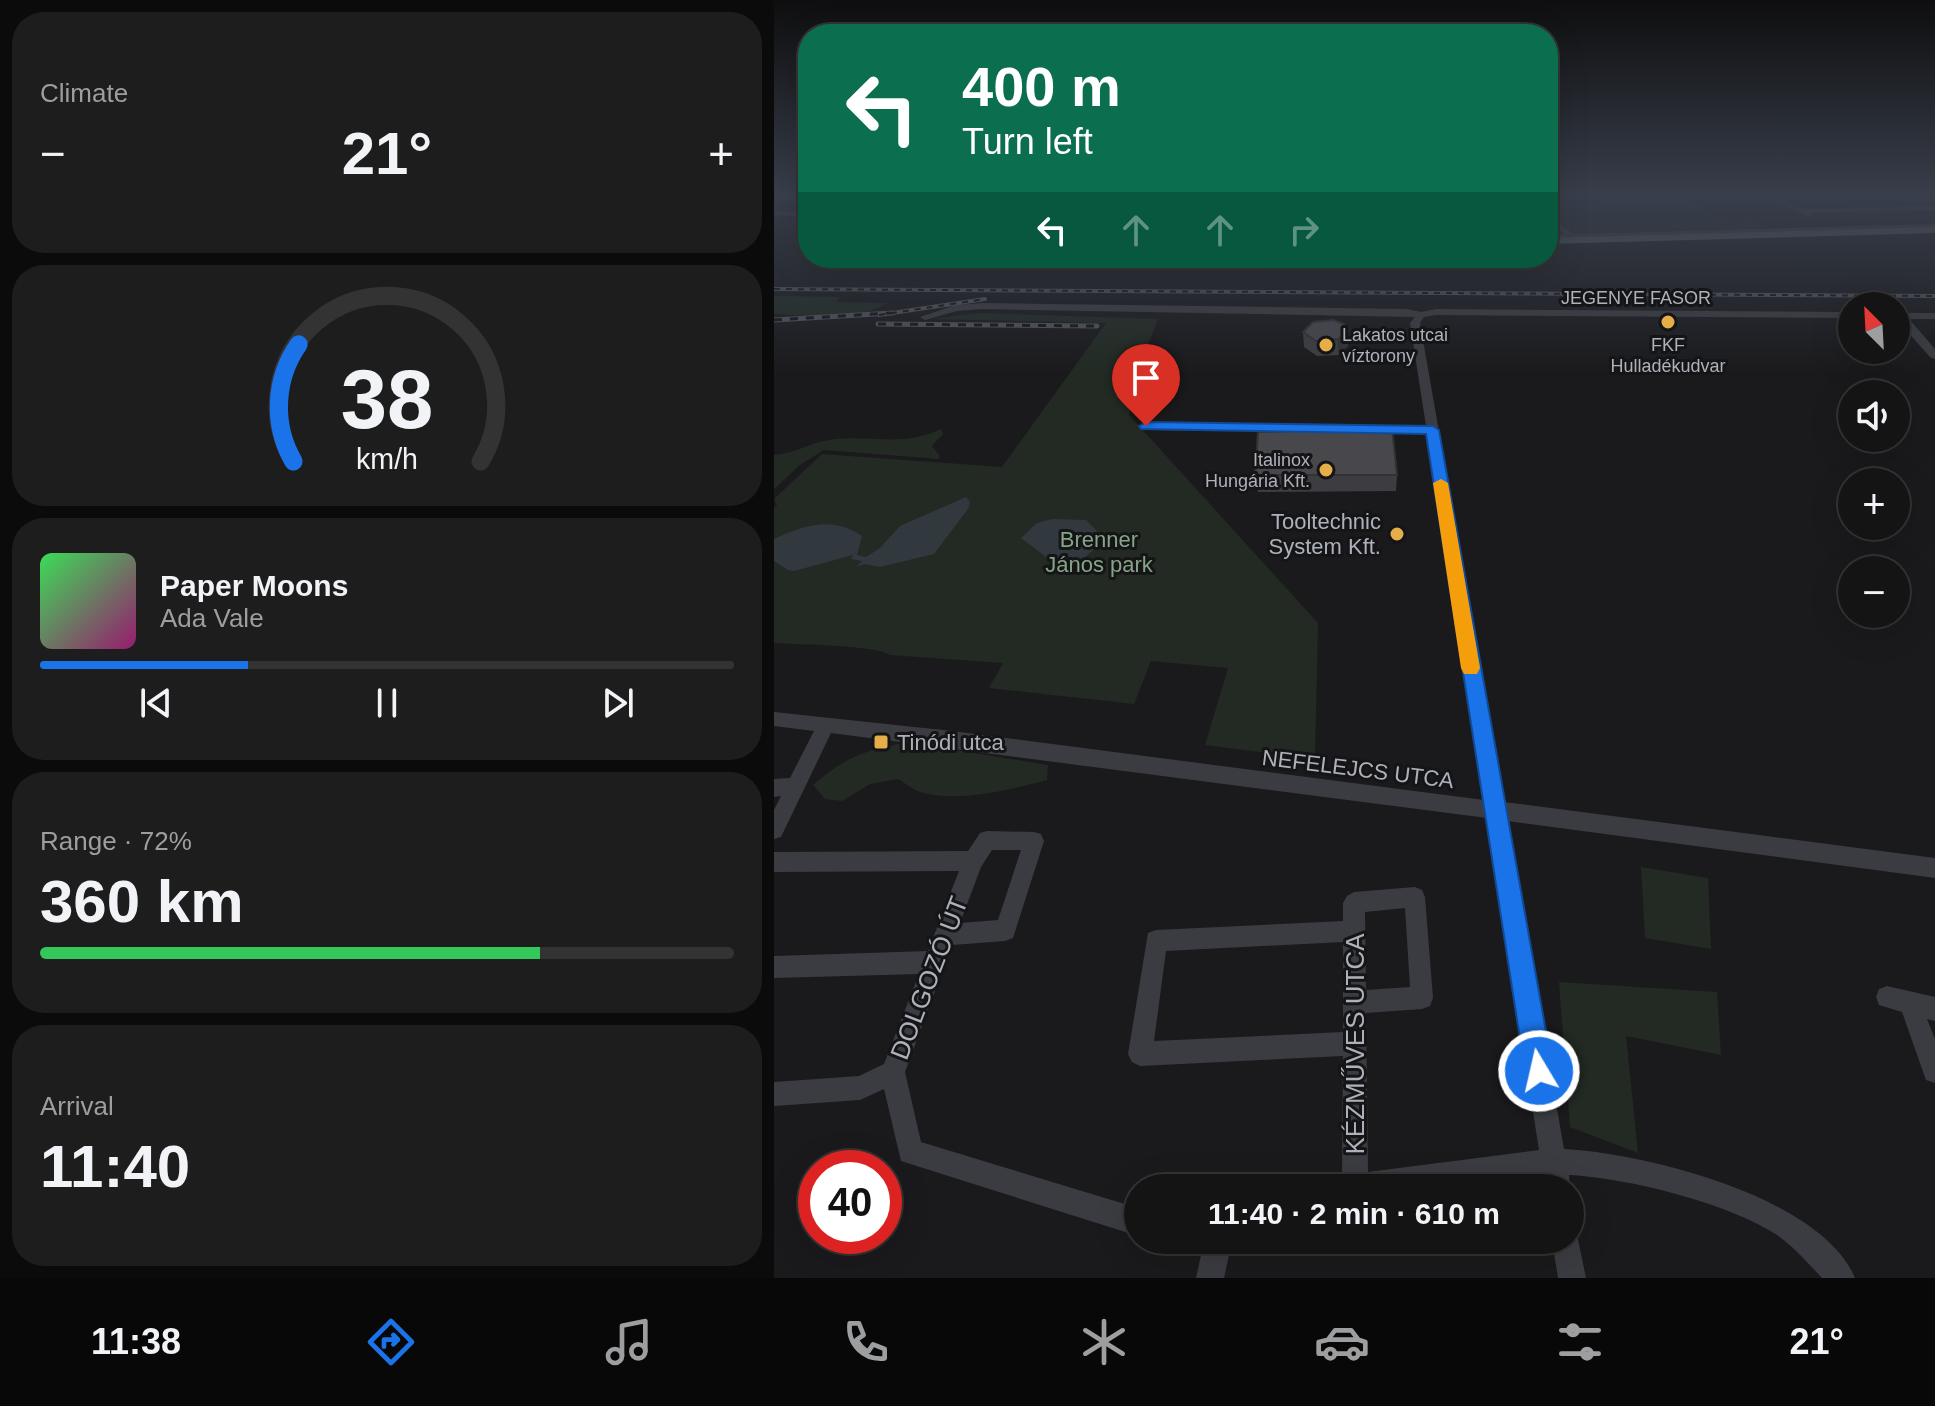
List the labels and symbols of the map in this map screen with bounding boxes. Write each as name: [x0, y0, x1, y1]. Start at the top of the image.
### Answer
street label: JEGENYE FASOR: [1561, 288, 1711, 308]
north arrow: [1838, 292, 1910, 364]
marker: FKF Hulladékudvar: [1659, 313, 1677, 331]
place label: Lakatos utcai víztorony: [1342, 325, 1448, 366]
place label: FKF Hulladékudvar: [1610, 335, 1726, 376]
marker: Lakatos utcai víztorony: [1317, 336, 1335, 354]
pin: [1112, 344, 1180, 426]
place label: Italinox Hungária Kft.: [1205, 450, 1310, 491]
marker: Italinox Hungária Kft.: [1317, 461, 1335, 479]
place label: Tooltechnic System Kft.: [1269, 509, 1381, 559]
marker: Tooltechnic System Kft.: [1388, 525, 1406, 543]
park label: Brenner János park: [1045, 527, 1154, 577]
place label: Tinódi utca: [897, 730, 1005, 755]
marker: Tinódi utca: [872, 733, 890, 751]
street label: NEFELEJCS UTCA: [1261, 745, 1456, 793]
street label: DOLGOZÓ ÚT: [884, 892, 974, 1064]
street label: KÉZMŰVES UTCA: [1340, 933, 1370, 1155]
position arrow: [1497, 1029, 1581, 1113]
speed limit sign: 40: [798, 1150, 902, 1254]

